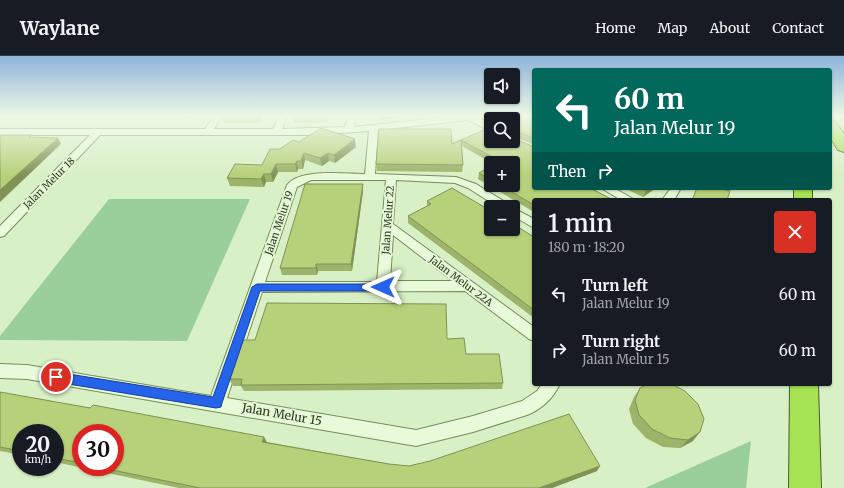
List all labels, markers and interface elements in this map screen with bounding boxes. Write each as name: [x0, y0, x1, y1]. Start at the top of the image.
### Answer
text: Waylane: [20, 16, 100, 40]
text: Home: [595, 19, 636, 37]
text: Map: [658, 19, 687, 37]
text: About: [709, 19, 750, 37]
text: Contact: [772, 19, 824, 37]
map controls: [484, 68, 520, 236]
button: sound: [484, 68, 520, 104]
text: 60 m: [614, 81, 684, 117]
icon: left: [548, 84, 600, 136]
button: search: [484, 112, 520, 148]
text: Jalan Melur 19: [614, 116, 735, 139]
street label: Jalan Melur 18: [20, 154, 78, 212]
button: +: [484, 156, 520, 192]
icon: right: [594, 160, 616, 182]
text: Then: [548, 162, 586, 181]
street label: Jalan Melur 22: [379, 185, 397, 256]
street label: Jalan Melur 19: [262, 189, 296, 258]
button: −: [484, 200, 520, 236]
text: 1 min: [548, 208, 613, 239]
button: close: [774, 211, 816, 253]
text: 180 m · 18:20: [548, 239, 625, 256]
street label: Jalan Melur 22A: [426, 252, 496, 310]
position arrow: [362, 266, 404, 308]
text: Turn left: [582, 276, 648, 295]
icon: left: [548, 283, 570, 305]
text: 60 m: [779, 285, 816, 304]
text: Jalan Melur 19: [582, 295, 670, 312]
text: Turn right: [582, 332, 660, 351]
icon: right: [548, 339, 570, 361]
text: 60 m: [779, 341, 816, 360]
text: Jalan Melur 15: [582, 351, 670, 368]
pin: [39, 360, 73, 394]
icon: arrive: [45, 366, 67, 388]
street label: Jalan Melur 15: [240, 399, 323, 428]
speed limit sign: 30: [72, 424, 124, 476]
text: 20: [26, 432, 50, 457]
text: km/h: [25, 453, 51, 466]

